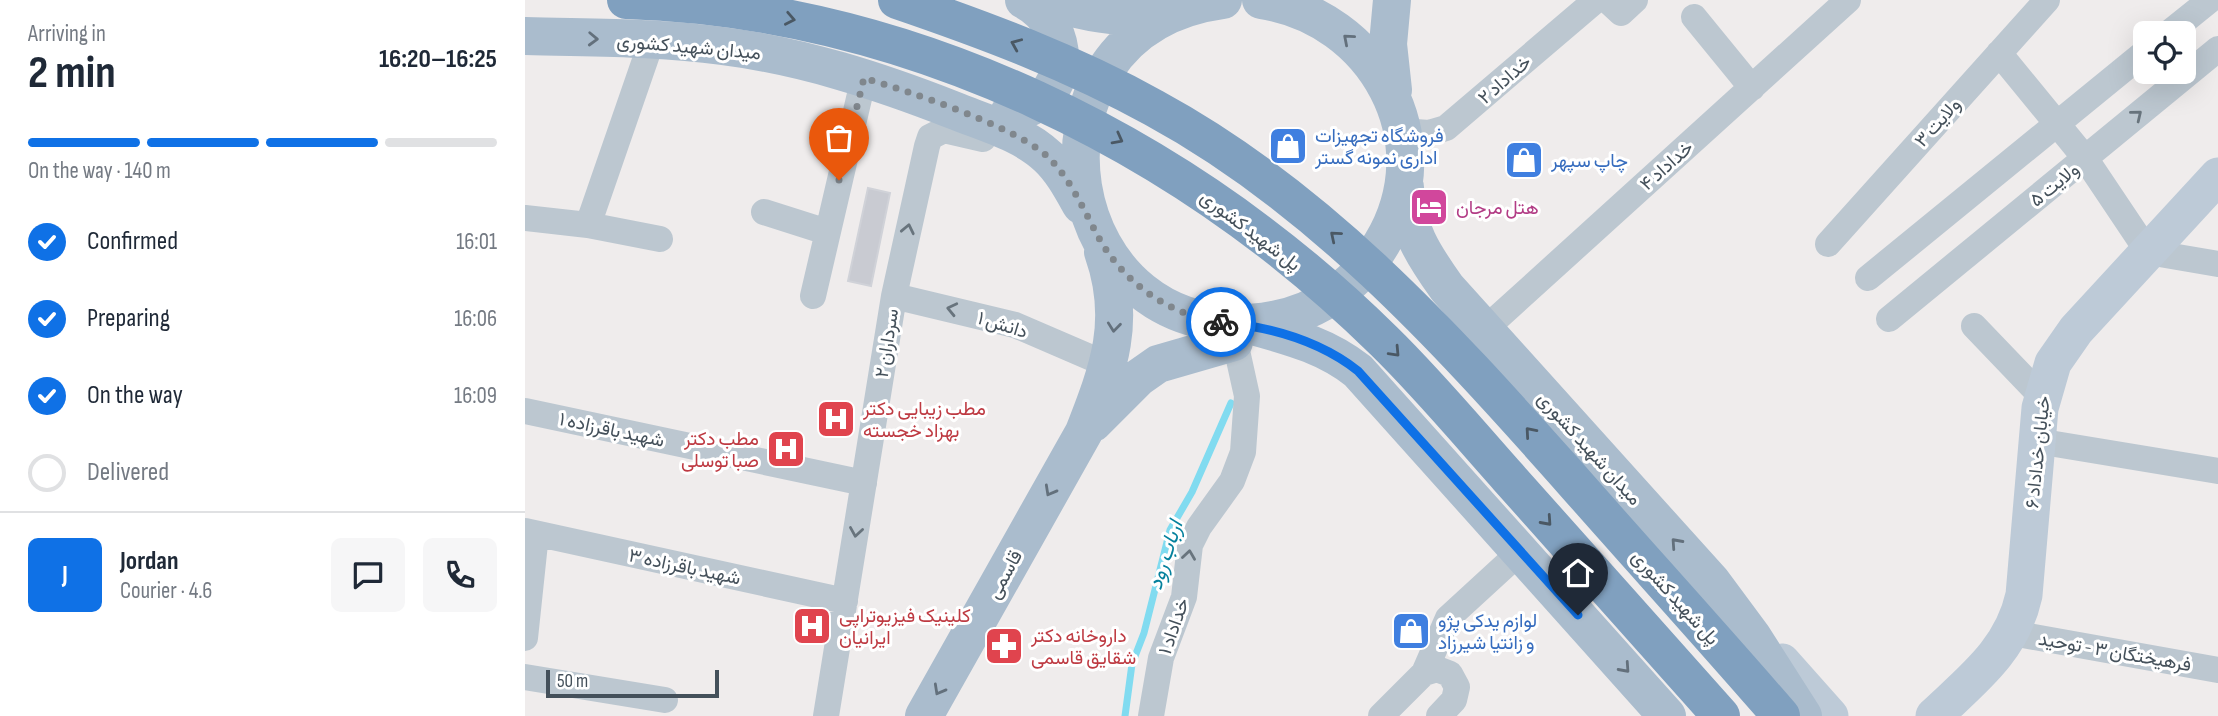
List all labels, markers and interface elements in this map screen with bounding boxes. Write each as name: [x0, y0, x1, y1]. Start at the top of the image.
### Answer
one-way arrow: [784, 10, 796, 25]
text: Arriving in: [28, 20, 106, 48]
map controls: [2133, 21, 2196, 84]
button: locate: [2133, 21, 2196, 84]
street label: میدان شهید کشوری: [616, 30, 762, 65]
one-way arrow: [588, 31, 599, 46]
one-way arrow: [1343, 35, 1356, 47]
one-way arrow: [1011, 38, 1023, 52]
text: 16:20–16:25: [379, 44, 497, 75]
text: 2 min: [28, 46, 116, 101]
street label: خداداد ۲: [1474, 51, 1536, 109]
street label: ولایت ۳: [1910, 94, 1966, 152]
pin: [809, 108, 869, 180]
one-way arrow: [2129, 111, 2142, 123]
icon: bag: [820, 119, 858, 157]
shop icon: فروشگاه تجهیزات اداری نمونه گستر: [1267, 125, 1309, 167]
place label: فروشگاه تجهیزات اداری نمونه گستر: [1314, 125, 1444, 170]
one-way arrow: [1111, 131, 1123, 145]
street label: خداداد ۴: [1636, 136, 1698, 196]
shop icon: چاپ سپهر: [1503, 139, 1545, 181]
place label: چاپ سپهر: [1550, 150, 1628, 174]
text: On the way · 140 m: [28, 157, 171, 185]
street label: ولایت ۵: [2026, 158, 2084, 212]
street label: پل شهید کشوری: [1195, 186, 1305, 277]
hotel icon: هتل مرجان: [1408, 186, 1450, 228]
place label: هتل مرجان: [1456, 197, 1539, 220]
icon: check: [28, 223, 66, 261]
one-way arrow: [900, 223, 915, 235]
text: Confirmed: [87, 226, 178, 257]
text: 16:01: [456, 228, 497, 256]
one-way arrow: [1331, 232, 1344, 244]
courier: [1186, 287, 1256, 357]
icon: check: [28, 300, 66, 338]
text: Preparing: [87, 303, 170, 334]
one-way arrow: [946, 303, 958, 318]
icon: bike: [1202, 303, 1240, 341]
text: 16:06: [454, 305, 497, 333]
street label: سرداران ۲: [871, 307, 904, 379]
street label: دانش ۱: [975, 307, 1030, 344]
one-way arrow: [1107, 322, 1122, 333]
one-way arrow: [1386, 344, 1399, 357]
icon: check: [28, 377, 66, 415]
text: On the way: [87, 380, 183, 411]
text: 16:09: [454, 382, 497, 410]
street label: میدان شهید کشوری: [1532, 388, 1646, 510]
street label: خیابان خداداد ۶: [2021, 395, 2056, 510]
hospital icon: مطب زیبایی دکتر بهزاد خجسته: [815, 398, 857, 440]
place label: مطب زیبایی دکتر بهزاد خجسته: [862, 398, 986, 443]
street label: شهید باقرزاده ۱: [557, 408, 666, 453]
one-way arrow: [1525, 427, 1538, 440]
place label: مطب دکتر صبا توسلی: [681, 428, 759, 473]
hospital icon: مطب دکتر صبا توسلی: [765, 428, 807, 470]
text: Delivered: [87, 457, 169, 488]
one-way arrow: [1045, 484, 1058, 497]
one-way arrow: [1539, 513, 1551, 526]
water label: ارباب رود: [1143, 515, 1189, 593]
one-way arrow: [848, 526, 863, 538]
button: chat: [331, 538, 405, 612]
button: phone: [423, 538, 497, 612]
one-way arrow: [1672, 538, 1685, 551]
pin: [1548, 543, 1608, 615]
street label: شهید باقرزاده ۳: [627, 544, 743, 591]
text: Jordan: [120, 546, 178, 577]
street label: قاسمی: [983, 546, 1028, 603]
street label: پل شهید کشوری: [1626, 546, 1723, 651]
one-way arrow: [1181, 549, 1196, 561]
icon: home: [1559, 554, 1597, 592]
text: J: [62, 560, 68, 591]
text: Courier · 4.6: [120, 577, 212, 605]
street label: خداداد ۱: [1154, 595, 1195, 658]
hospital icon: کلینیک فیزیوتراپی ایرانیان: [791, 605, 833, 647]
place label: کلینیک فیزیوتراپی ایرانیان: [839, 605, 971, 650]
shop icon: لوازم یدکی پژو و زانتیا شیرزاد: [1390, 610, 1432, 652]
place label: لوازم یدکی پژو و زانتیا شیرزاد: [1438, 610, 1537, 655]
pharmacy icon: داروخانه دکتر شقایق قاسمی: [983, 625, 1025, 667]
place label: داروخانه دکتر شقایق قاسمی: [1030, 625, 1136, 670]
street label: فرهیختگان ۳ - توحید: [2036, 628, 2193, 677]
one-way arrow: [1617, 659, 1629, 672]
scale bar: [546, 667, 719, 699]
text: 50 m: [557, 670, 588, 693]
one-way arrow: [934, 682, 947, 695]

